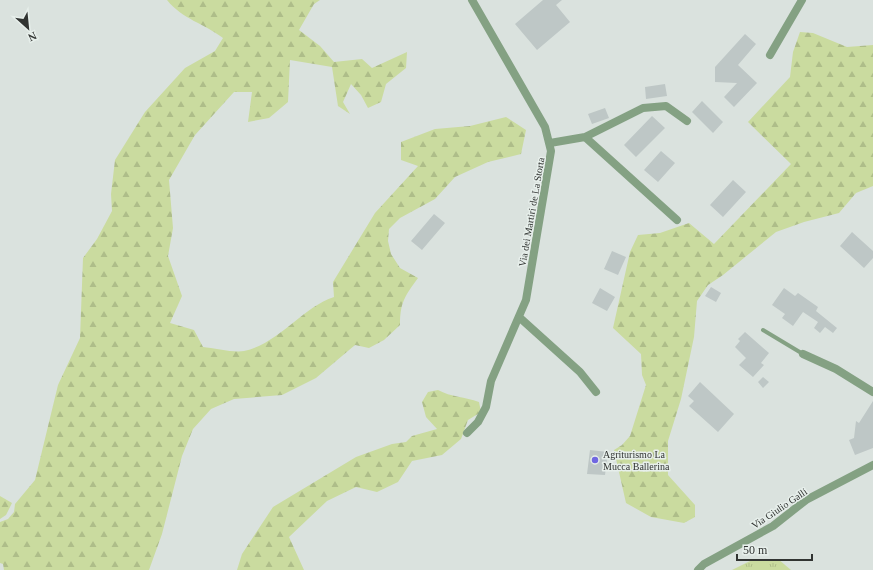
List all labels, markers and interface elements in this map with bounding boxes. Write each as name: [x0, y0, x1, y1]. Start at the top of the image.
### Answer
north arrow: [8, 8, 48, 48]
text: N: [26, 30, 39, 44]
street label: Via dei Martiri de La Storta: [516, 156, 547, 268]
place label: Agriturismo La Mucca Ballerina: [603, 449, 670, 472]
marker: Agriturismo La Mucca Ballerina: [590, 455, 600, 465]
street label: Via Giulio Galli: [750, 486, 809, 531]
scale bar: [737, 536, 812, 562]
text: 50 m: [743, 543, 768, 557]

